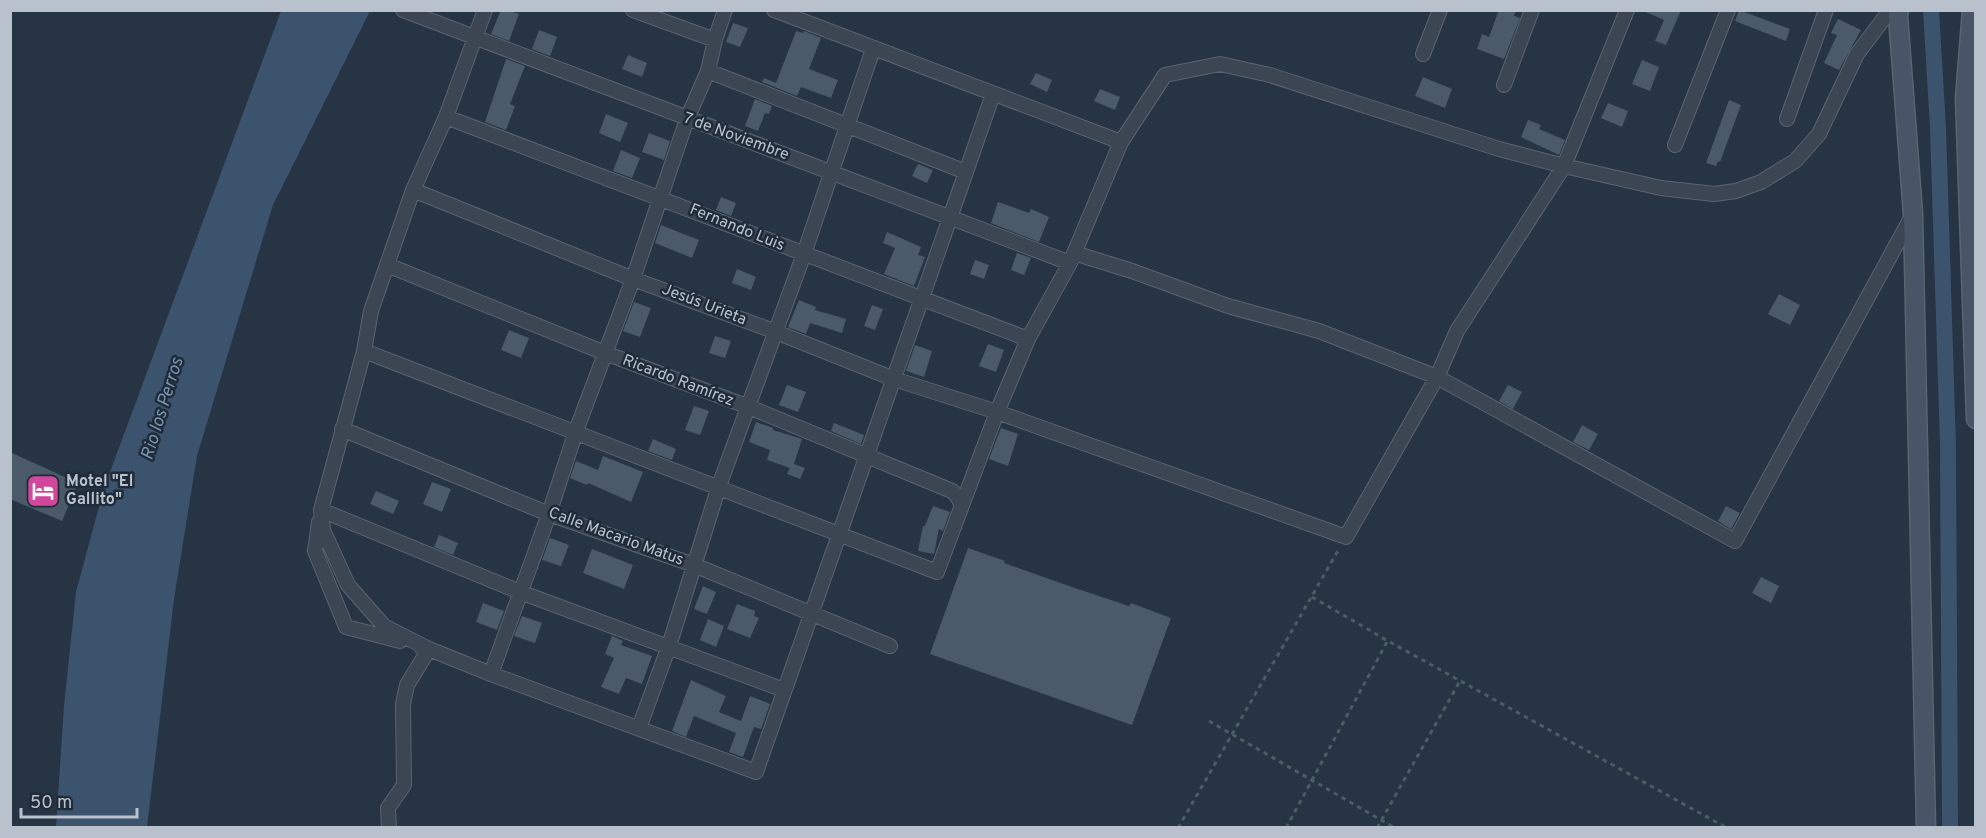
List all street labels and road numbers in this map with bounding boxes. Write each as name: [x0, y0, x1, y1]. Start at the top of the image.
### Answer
street label: 7 de Noviembre: [680, 109, 792, 165]
street label: Fernando Luis: [687, 200, 787, 256]
street label: Jesús Urieta: [659, 280, 749, 330]
street label: Ricardo Ramírez: [619, 351, 737, 411]
street label: Calle Macario Matus: [546, 503, 686, 571]

